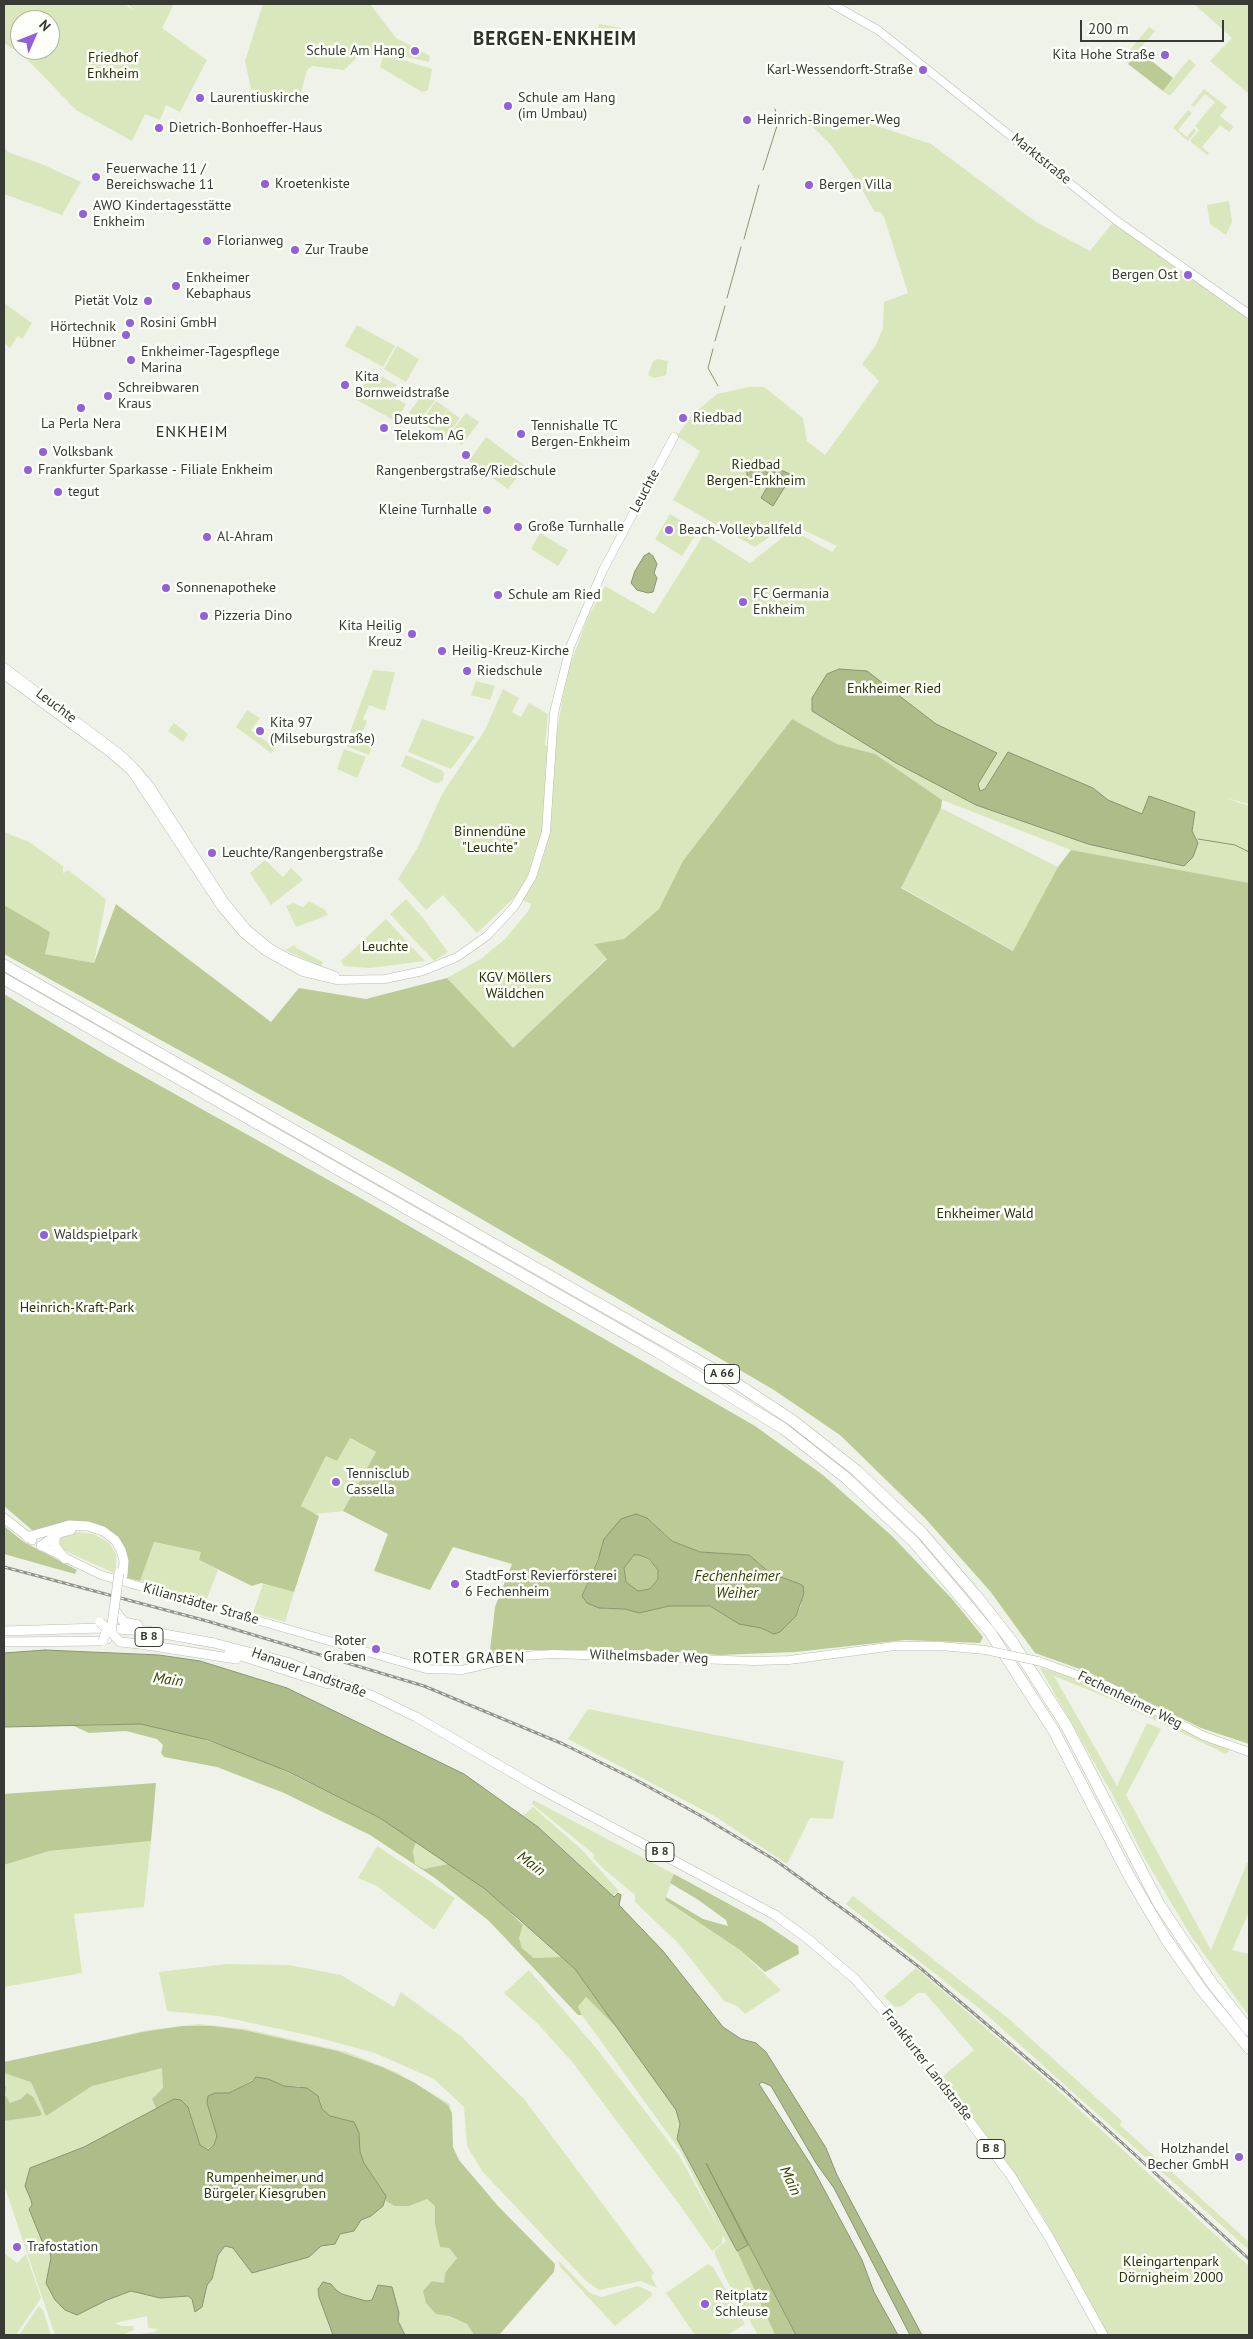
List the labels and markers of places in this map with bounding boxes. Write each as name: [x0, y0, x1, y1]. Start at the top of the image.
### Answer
place label: Schule Am Hang: [306, 43, 405, 59]
marker: Schule Am Hang: [409, 45, 421, 57]
place label: Kita Hohe Straße: [1053, 47, 1155, 63]
marker: Kita Hohe Straße: [1159, 49, 1171, 61]
place label: Karl-Wessendorft-Straße: [767, 62, 913, 78]
marker: Karl-Wessendorft-Straße: [917, 64, 929, 76]
place label: Laurentiuskirche: [210, 90, 309, 106]
place label: Schule am Hang (im Umbau): [518, 90, 615, 122]
marker: Laurentiuskirche: [194, 92, 206, 104]
marker: Schule am Hang (im Umbau): [502, 100, 514, 112]
place label: Heinrich-Bingemer-Weg: [757, 112, 900, 128]
marker: Heinrich-Bingemer-Weg: [741, 114, 753, 126]
place label: Dietrich-Bonhoeffer-Haus: [169, 120, 322, 136]
marker: Dietrich-Bonhoeffer-Haus: [153, 122, 165, 134]
place label: Feuerwache 11 / Bereichswache 11: [106, 161, 214, 193]
marker: Feuerwache 11 / Bereichswache 11: [90, 171, 102, 183]
place label: Kroetenkiste: [275, 176, 350, 192]
place label: Bergen Villa: [819, 177, 892, 193]
marker: Kroetenkiste: [259, 178, 271, 190]
marker: Bergen Villa: [803, 179, 815, 191]
place label: AWO Kindertagesstätte Enkheim: [93, 198, 231, 230]
marker: AWO Kindertagesstätte Enkheim: [77, 208, 89, 220]
place label: Florianweg: [217, 233, 284, 249]
marker: Florianweg: [201, 235, 213, 247]
place label: Zur Traube: [305, 242, 369, 258]
marker: Zur Traube: [289, 244, 301, 256]
place label: Bergen Ost: [1112, 267, 1178, 283]
marker: Bergen Ost: [1182, 269, 1194, 281]
place label: Enkheimer Kebaphaus: [186, 270, 251, 302]
marker: Enkheimer Kebaphaus: [170, 280, 182, 292]
place label: Pietät Volz: [74, 293, 138, 309]
marker: Pietät Volz: [142, 295, 154, 307]
place label: Rosini GmbH: [140, 315, 217, 331]
marker: Rosini GmbH: [124, 317, 136, 329]
place label: Hörtechnik Hübner: [50, 319, 116, 352]
marker: Hörtechnik Hübner: [120, 329, 132, 341]
place label: Enkheimer-Tagespflege Marina: [141, 344, 280, 377]
marker: Enkheimer-Tagespflege Marina: [125, 354, 137, 366]
place label: Kita Bornweidstraße: [355, 369, 449, 402]
marker: Kita Bornweidstraße: [339, 379, 351, 391]
place label: Schreibwaren Kraus: [118, 380, 199, 412]
marker: Schreibwaren Kraus: [102, 390, 114, 402]
marker: La Perla Nera: [75, 402, 87, 414]
place label: Riedbad: [693, 410, 742, 426]
place label: Deutsche Telekom AG: [394, 412, 464, 444]
marker: Riedbad: [677, 412, 689, 424]
place label: La Perla Nera: [41, 416, 121, 432]
place label: Tennishalle TC Bergen-Enkheim: [531, 418, 630, 451]
marker: Deutsche Telekom AG: [378, 422, 390, 434]
marker: Tennishalle TC Bergen-Enkheim: [515, 428, 527, 440]
place label: Volksbank: [53, 444, 113, 460]
marker: Volksbank: [37, 446, 49, 458]
marker: Rangenbergstraße/Riedschule: [460, 449, 472, 461]
place label: Frankfurter Sparkasse - Filiale Enkheim: [38, 462, 273, 478]
place label: Rangenbergstraße/Riedschule: [376, 463, 556, 479]
marker: Frankfurter Sparkasse - Filiale Enkheim: [22, 464, 34, 476]
place label: tegut: [68, 484, 99, 500]
marker: tegut: [52, 486, 64, 498]
place label: Kleine Turnhalle: [379, 502, 477, 518]
marker: Kleine Turnhalle: [481, 504, 493, 516]
place label: Große Turnhalle: [528, 519, 624, 535]
marker: Große Turnhalle: [512, 521, 524, 533]
place label: Beach-Volleyballfeld: [679, 522, 802, 538]
marker: Beach-Volleyballfeld: [663, 524, 675, 536]
place label: Al-Ahram: [217, 529, 273, 545]
marker: Al-Ahram: [201, 531, 213, 543]
place label: Sonnenapotheke: [176, 580, 276, 596]
marker: Sonnenapotheke: [160, 582, 172, 594]
place label: FC Germania Enkheim: [753, 586, 829, 618]
place label: Schule am Ried: [508, 587, 601, 603]
marker: Schule am Ried: [492, 589, 504, 601]
marker: FC Germania Enkheim: [737, 596, 749, 608]
place label: Pizzeria Dino: [214, 608, 292, 624]
marker: Pizzeria Dino: [198, 610, 210, 622]
place label: Kita Heilig Kreuz: [339, 618, 402, 650]
marker: Kita Heilig Kreuz: [406, 628, 418, 640]
place label: Heilig-Kreuz-Kirche: [452, 643, 569, 659]
marker: Heilig-Kreuz-Kirche: [436, 645, 448, 657]
place label: Riedschule: [477, 663, 542, 679]
marker: Riedschule: [461, 665, 473, 677]
place label: Kita 97 (Milseburgstraße): [270, 715, 375, 748]
marker: Kita 97 (Milseburgstraße): [254, 725, 266, 737]
place label: Leuchte/Rangenbergstraße: [222, 845, 383, 861]
marker: Leuchte/Rangenbergstraße: [206, 847, 218, 859]
place label: Waldspielpark: [54, 1227, 138, 1243]
marker: Waldspielpark: [38, 1229, 50, 1241]
place label: Tennisclub Cassella: [346, 1466, 410, 1498]
marker: Tennisclub Cassella: [330, 1476, 342, 1488]
place label: StadtForst Revierförsterei 6 Fechenheim: [465, 1568, 617, 1600]
marker: StadtForst Revierförsterei 6 Fechenheim: [449, 1578, 461, 1590]
place label: Roter Graben: [323, 1633, 366, 1665]
marker: Roter Graben: [370, 1643, 382, 1655]
place label: Holzhandel Becher GmbH: [1147, 2141, 1229, 2174]
marker: Holzhandel Becher GmbH: [1233, 2151, 1245, 2163]
place label: Trafostation: [27, 2239, 98, 2255]
marker: Trafostation: [11, 2241, 23, 2253]
place label: Reitplatz Schleuse: [715, 2288, 768, 2320]
marker: Reitplatz Schleuse: [699, 2298, 711, 2310]

